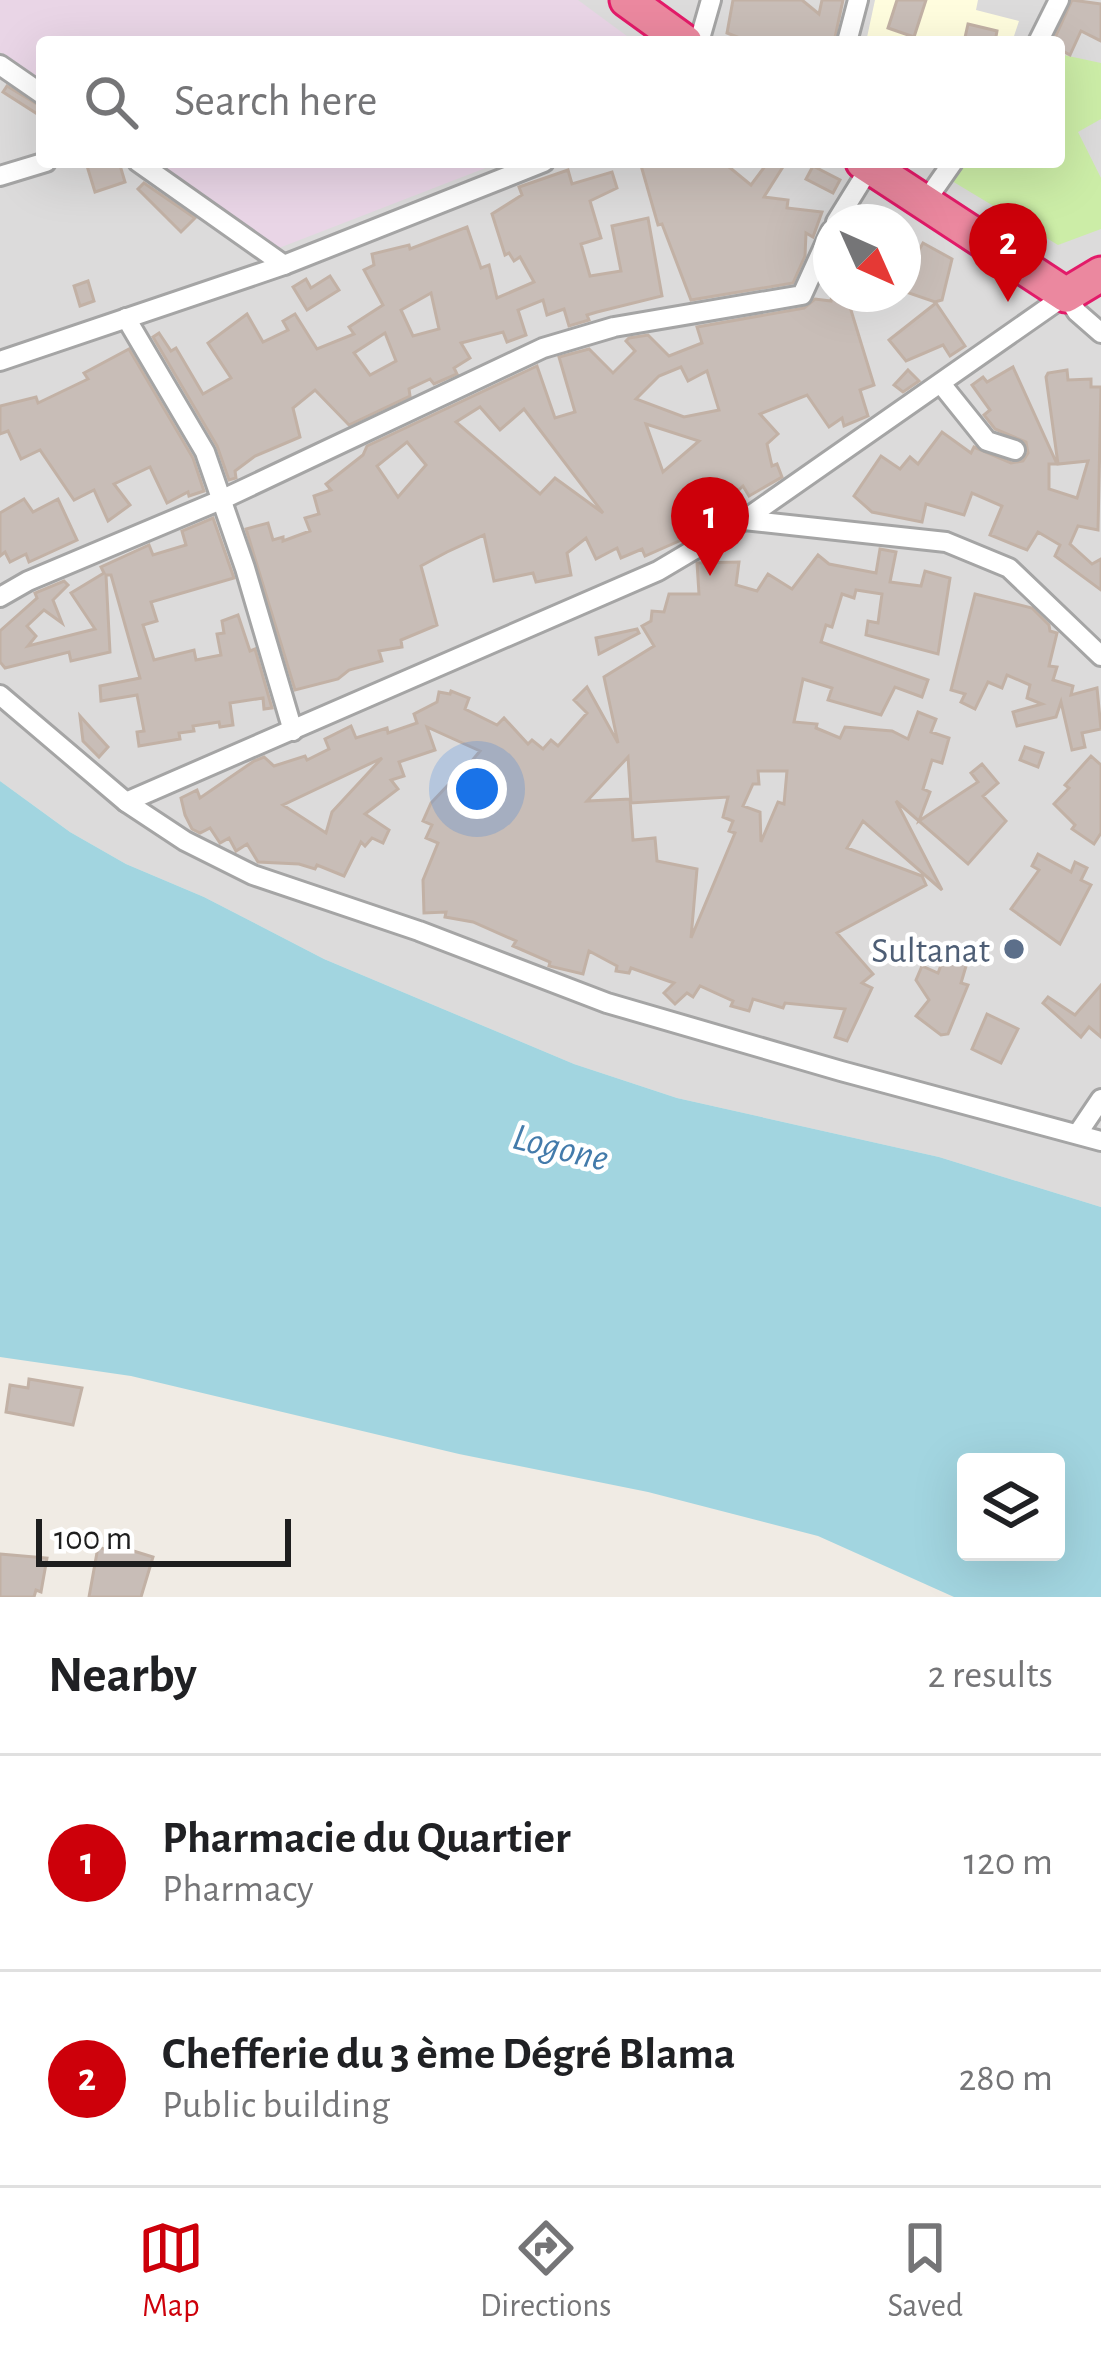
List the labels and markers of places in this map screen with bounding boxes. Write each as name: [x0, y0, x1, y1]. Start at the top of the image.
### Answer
pin: 2: [969, 203, 1047, 302]
pin: 1: [671, 477, 749, 576]
place label: Sultanat: [871, 933, 991, 969]
marker: Sultanat: [1001, 936, 1027, 962]

